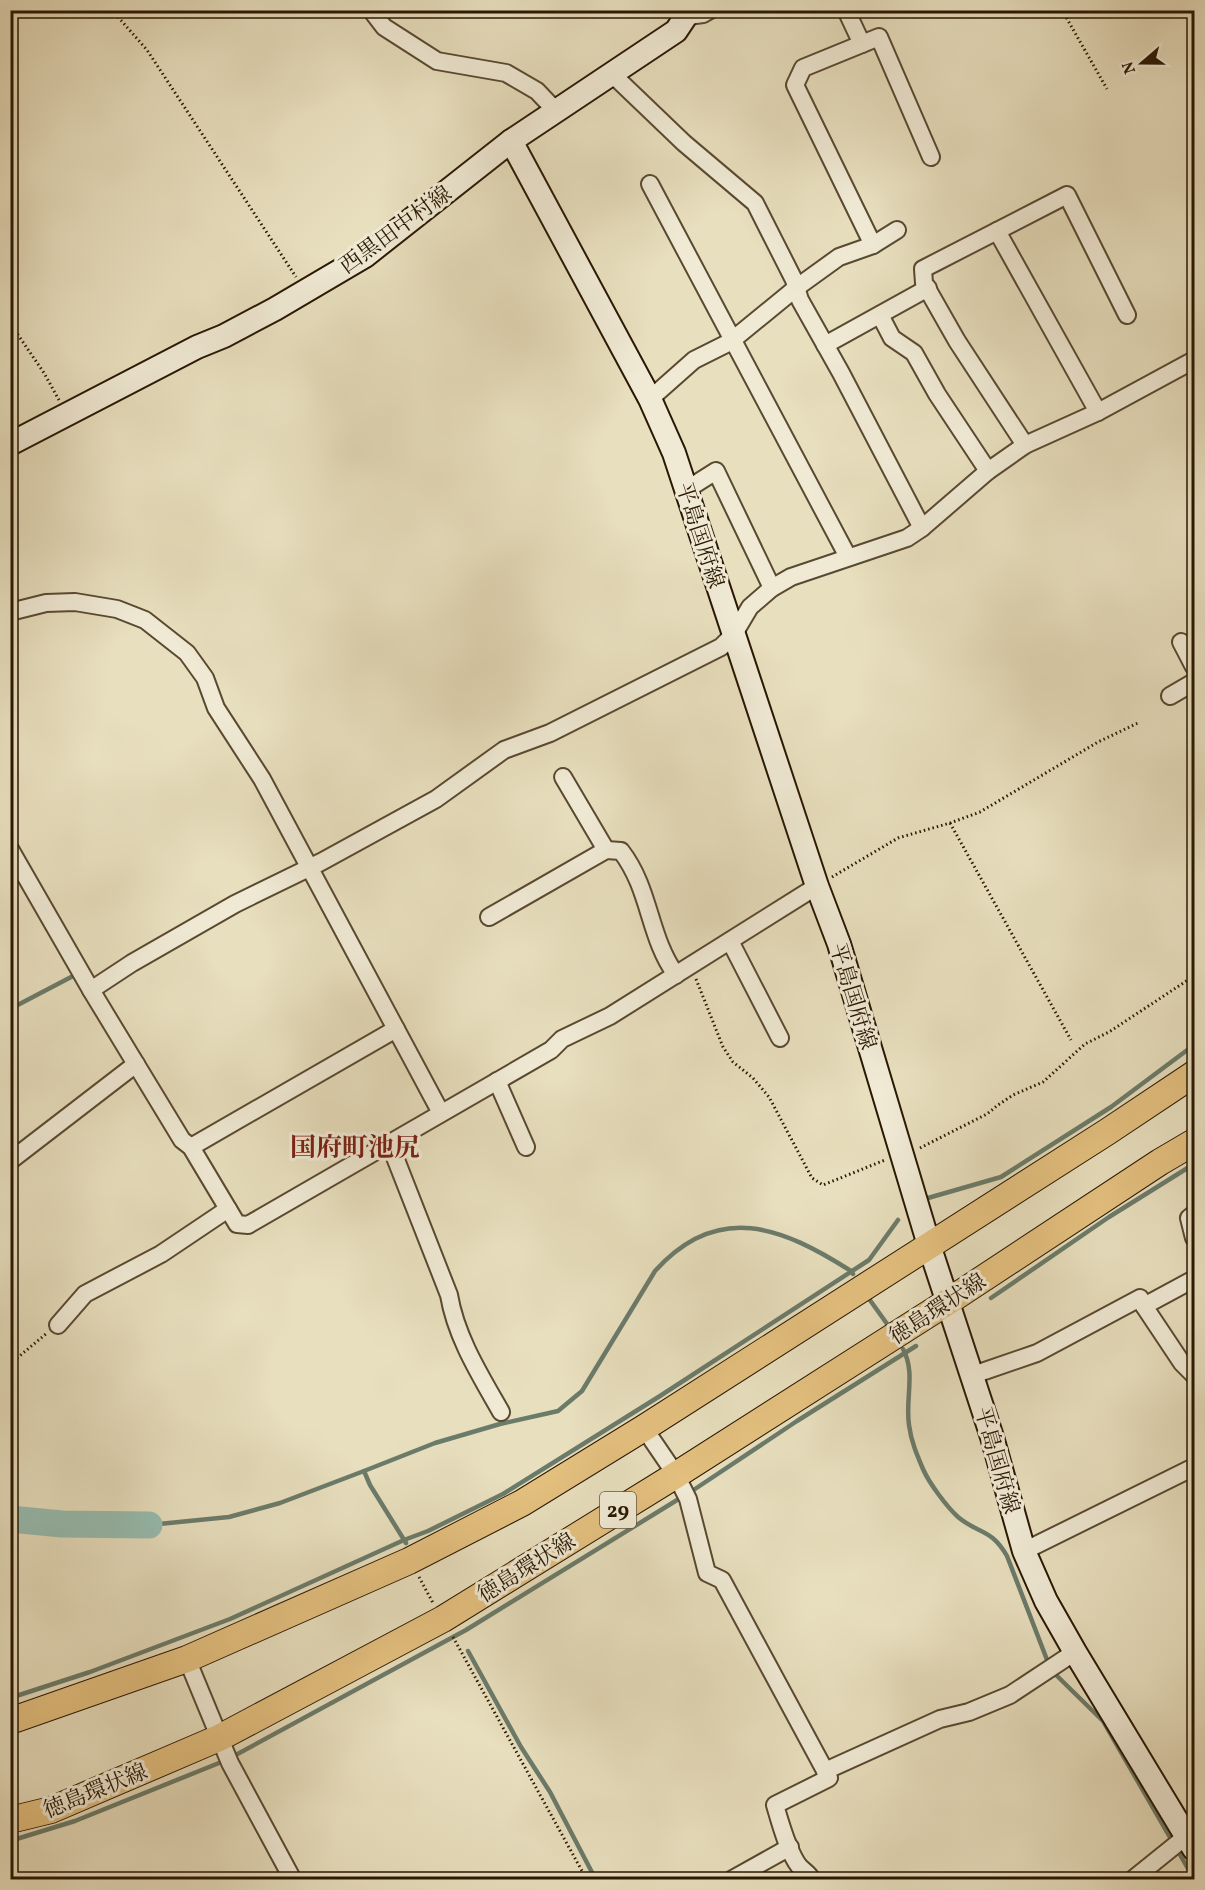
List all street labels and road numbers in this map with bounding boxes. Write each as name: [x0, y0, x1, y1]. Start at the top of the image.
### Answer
street label: 西黒田中村線: [334, 180, 459, 282]
street label: 平島国府線: [667, 479, 730, 593]
street label: 平島国府線: [821, 940, 883, 1054]
street label: 徳島環状線: [884, 1267, 993, 1353]
street label: 平島国府線: [966, 1404, 1026, 1518]
road number: 29: [600, 1492, 636, 1528]
street label: 徳島環状線: [472, 1527, 582, 1611]
street label: 徳島環状線: [39, 1757, 153, 1827]

